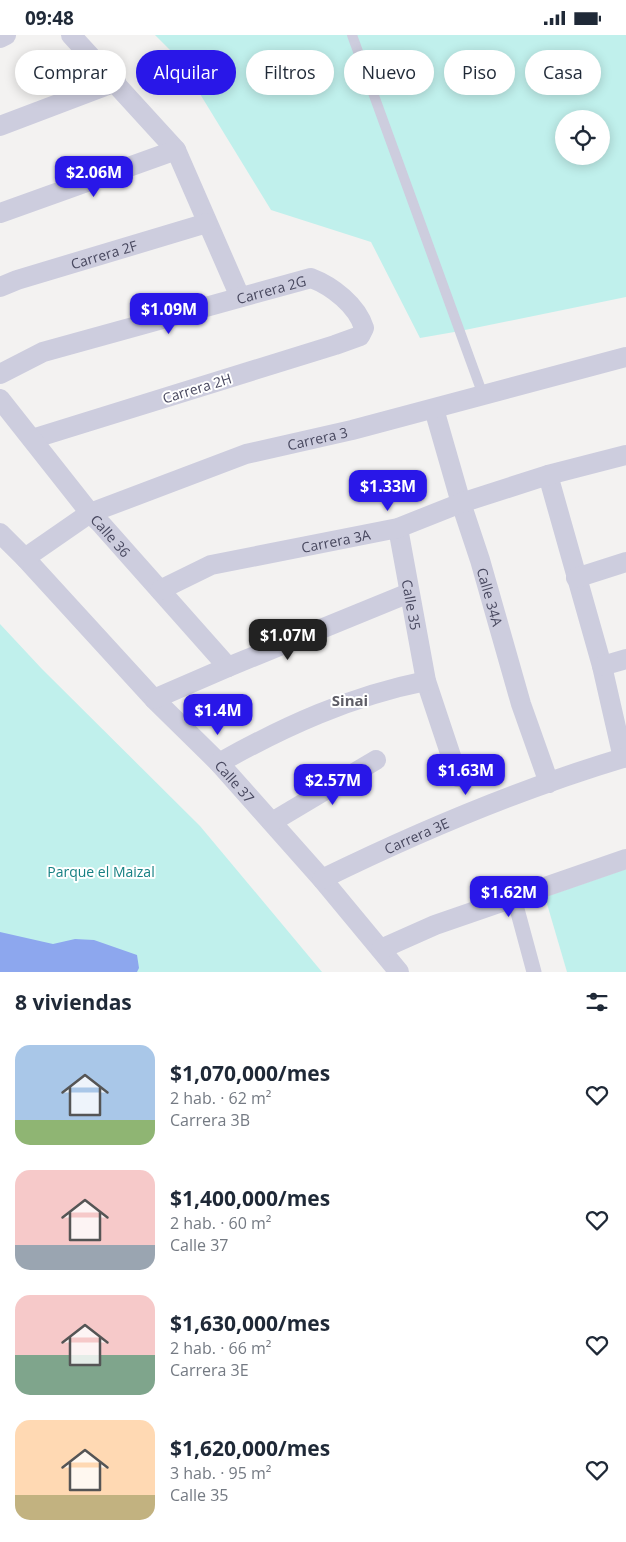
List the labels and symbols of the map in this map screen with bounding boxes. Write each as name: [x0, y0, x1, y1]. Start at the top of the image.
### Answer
pin: $2.06M: [53, 155, 135, 198]
street label: Carrera 2F: [68, 235, 139, 273]
street label: Carrera 2G: [234, 270, 308, 308]
pin: $1.09M: [128, 293, 210, 335]
street label: Carrera 2H: [160, 368, 234, 408]
street label: Carrera 3: [285, 422, 349, 454]
pin: $1.33M: [347, 469, 429, 512]
street label: Calle 36: [87, 510, 135, 561]
street label: Carrera 3A: [300, 524, 372, 556]
street label: Calle 34A: [473, 565, 508, 628]
street label: Calle 35: [398, 578, 426, 632]
pin: $1.07M: [247, 619, 329, 661]
district label: Sinai: [332, 690, 368, 710]
pin: $1.4M: [183, 693, 253, 736]
pin: $1.63M: [425, 753, 507, 796]
street label: Calle 37: [211, 756, 259, 807]
pin: $2.57M: [292, 763, 374, 806]
street label: Carrera 3E: [381, 813, 452, 858]
park label: Parque el Maizal: [47, 862, 155, 881]
pin: $1.62M: [468, 875, 550, 918]

